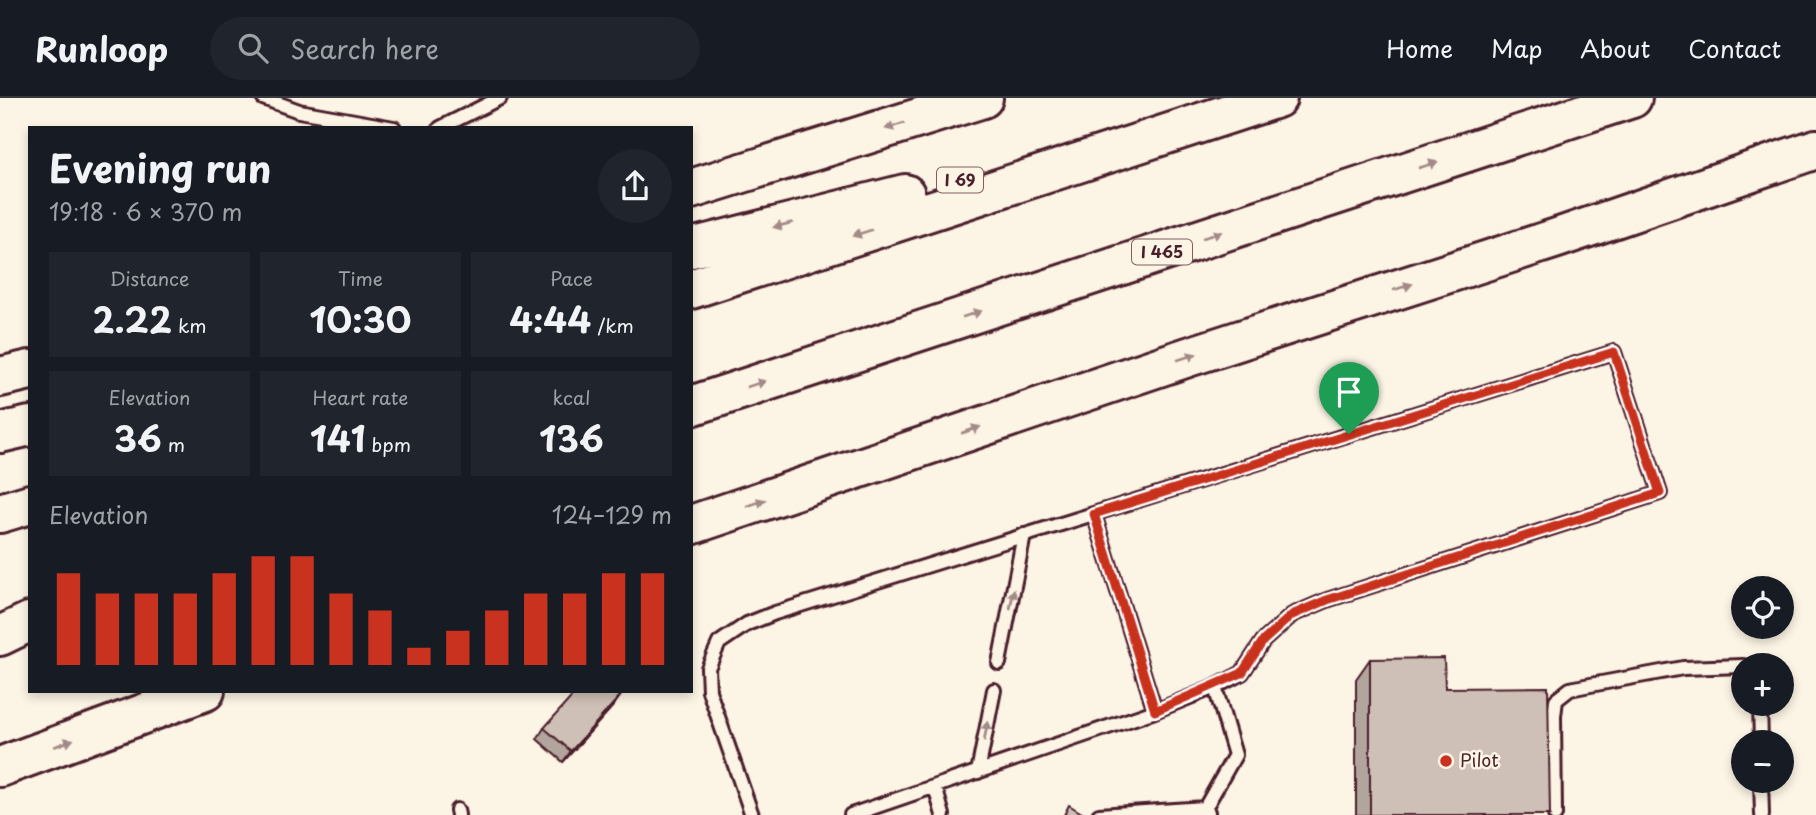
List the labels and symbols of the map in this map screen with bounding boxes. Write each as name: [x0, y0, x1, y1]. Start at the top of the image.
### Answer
one-way arrow: [884, 121, 905, 131]
one-way arrow: [1418, 159, 1439, 169]
road number: I 69: [937, 167, 983, 192]
one-way arrow: [772, 220, 794, 231]
one-way arrow: [851, 228, 872, 239]
one-way arrow: [1202, 229, 1223, 240]
road number: I 465: [1132, 240, 1192, 264]
one-way arrow: [1393, 281, 1414, 292]
one-way arrow: [962, 308, 983, 319]
one-way arrow: [1177, 352, 1198, 362]
pin: [1319, 362, 1379, 434]
one-way arrow: [746, 379, 767, 389]
one-way arrow: [961, 424, 982, 435]
one-way arrow: [745, 497, 766, 508]
one-way arrow: [1006, 588, 1017, 610]
one-way arrow: [981, 720, 992, 742]
one-way arrow: [53, 737, 74, 748]
place label: Pilot: [1460, 746, 1499, 773]
marker: Pilot: [1438, 753, 1454, 769]

